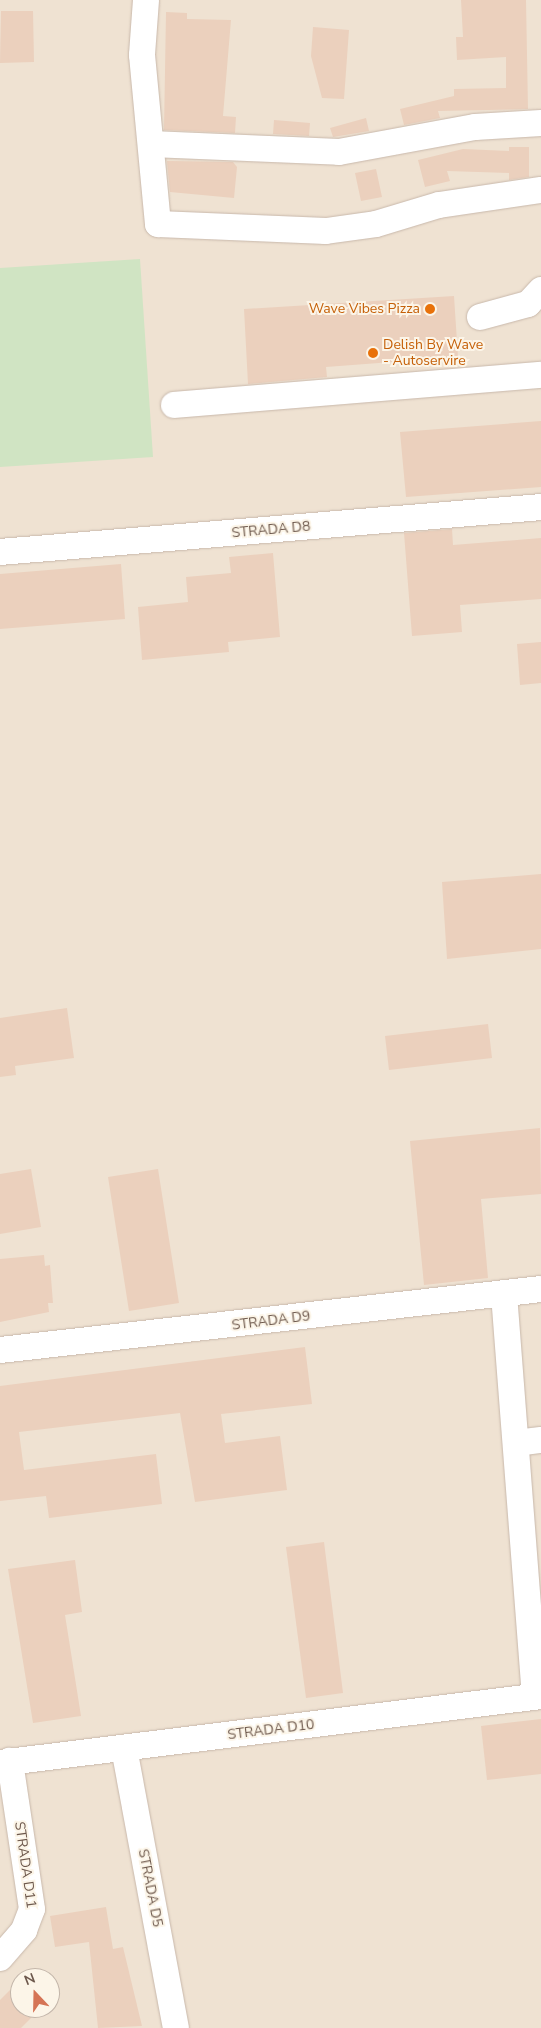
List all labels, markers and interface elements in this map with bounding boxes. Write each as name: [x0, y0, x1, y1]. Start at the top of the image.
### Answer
place label: Wave Vibes Pizza: [309, 301, 420, 317]
marker: Wave Vibes Pizza: [424, 303, 436, 315]
place label: Delish By Wave - Autoservire: [383, 337, 483, 370]
marker: Delish By Wave - Autoservire: [367, 347, 379, 359]
street label: STRADA D8: [231, 518, 311, 542]
street label: STRADA D9: [231, 1308, 311, 1334]
street label: STRADA D10: [227, 1716, 315, 1744]
street label: STRADA D11: [11, 1821, 39, 1909]
street label: STRADA D5: [134, 1848, 166, 1928]
north arrow: [10, 1968, 60, 2018]
text: N: [21, 1969, 38, 1990]

